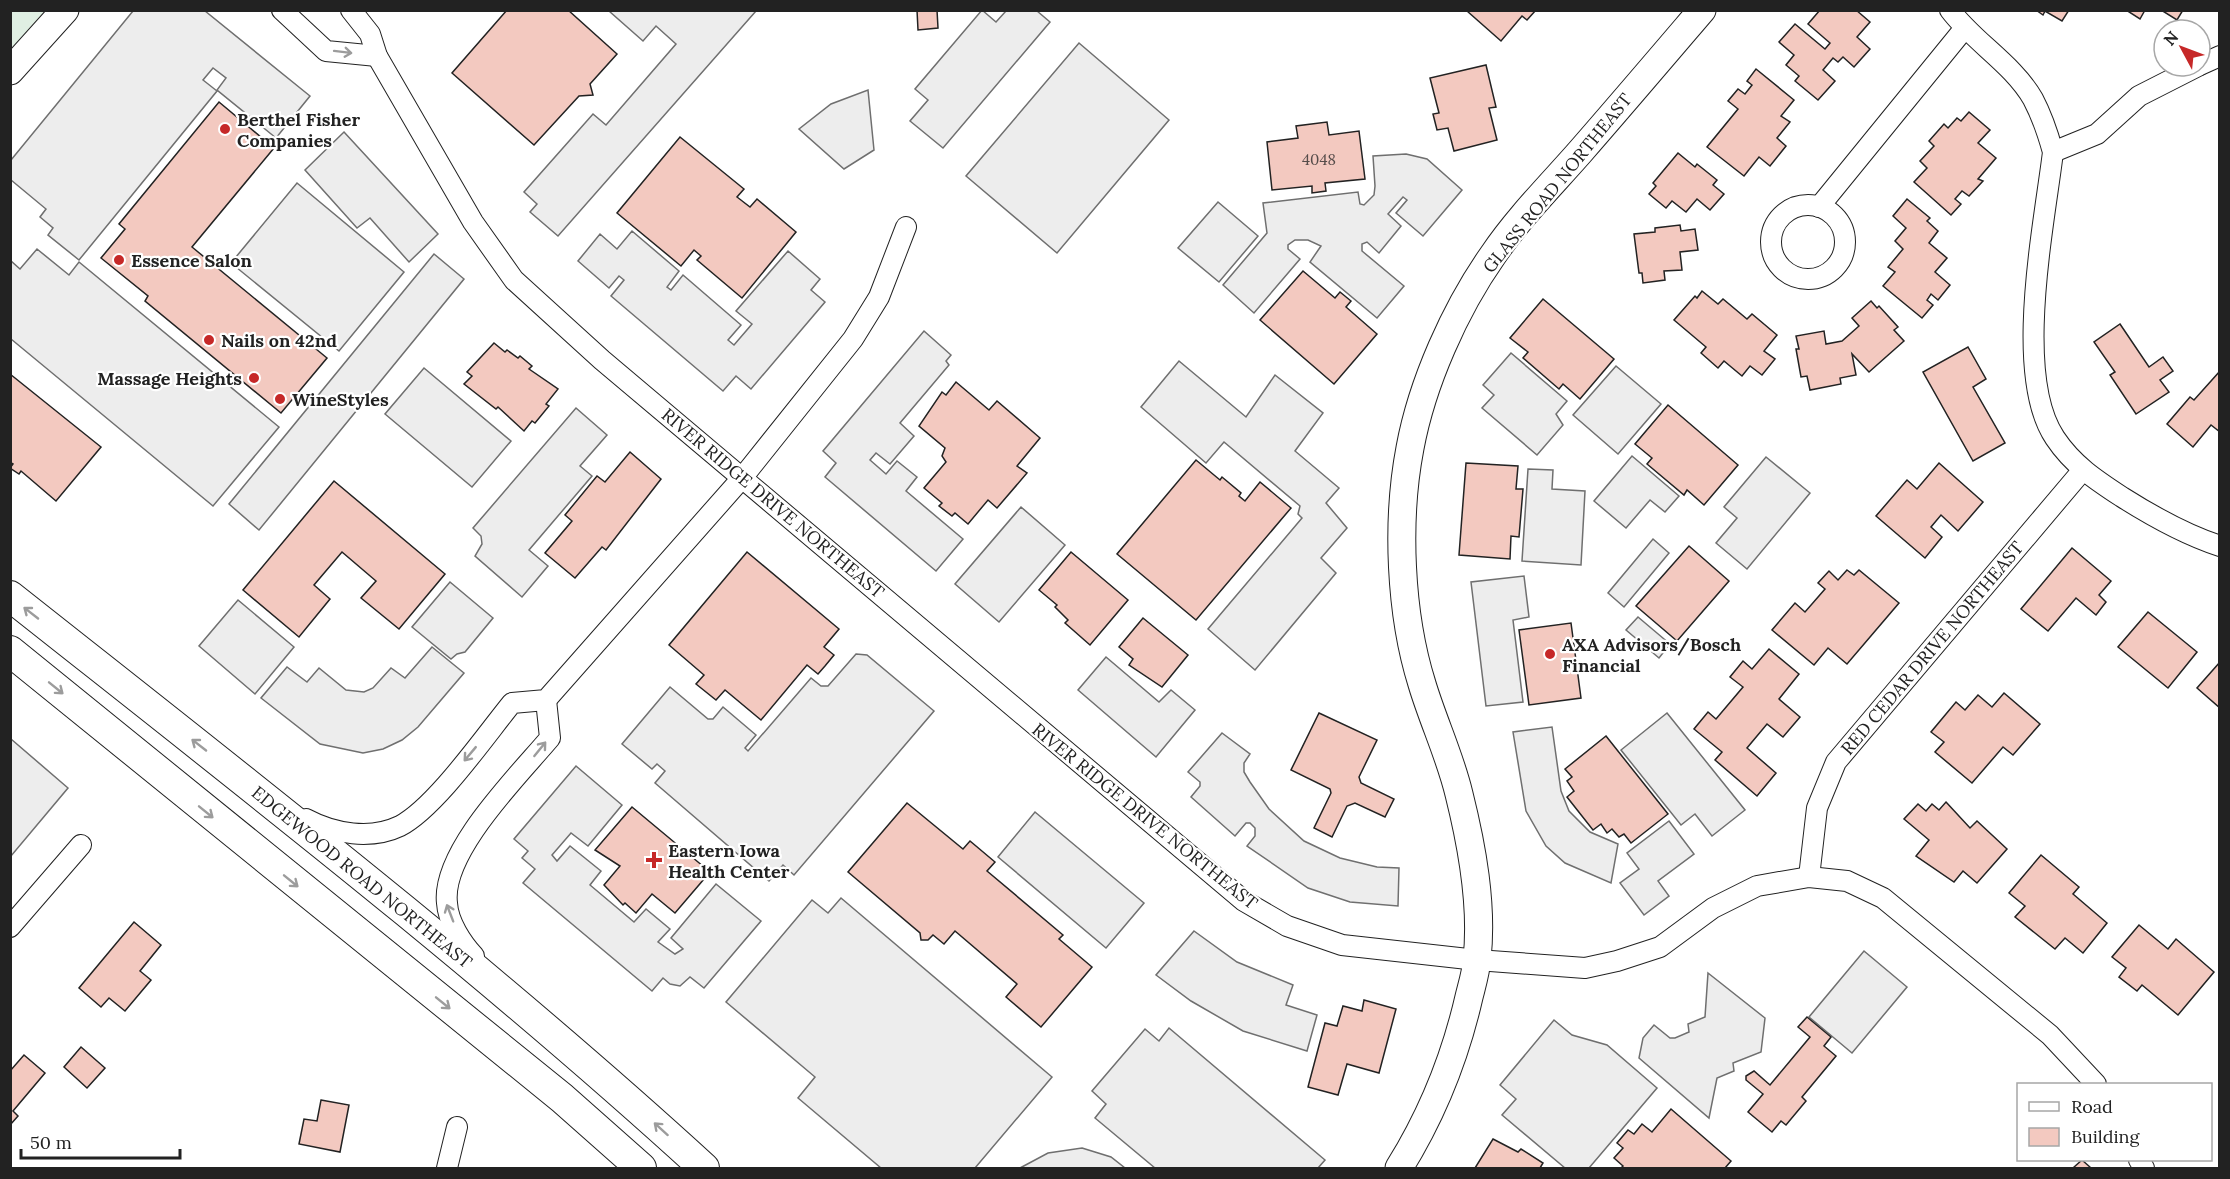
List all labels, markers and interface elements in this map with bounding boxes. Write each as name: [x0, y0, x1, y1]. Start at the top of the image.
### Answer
north arrow: [2152, 18, 2212, 78]
text: N: [2159, 27, 2182, 49]
one-way arrow: [332, 47, 352, 58]
street label: GLASS ROAD NORTHEAST: [1477, 88, 1637, 277]
place label: Berthel Fisher Companies: [237, 108, 360, 152]
marker: Berthel Fisher Companies: [218, 122, 232, 136]
house number: 4048: [1302, 150, 1336, 169]
place label: Essence Salon: [131, 249, 253, 272]
marker: Essence Salon: [112, 253, 126, 267]
place label: Nails on 42nd: [221, 329, 337, 352]
marker: Nails on 42nd: [202, 333, 216, 347]
place label: Massage Heights: [97, 367, 242, 390]
marker: Massage Heights: [247, 371, 261, 385]
place label: WineStyles: [292, 388, 389, 411]
marker: WineStyles: [273, 392, 287, 406]
street label: RIVER RIDGE DRIVE NORTHEAST: [657, 403, 889, 603]
street label: RED CEDAR DRIVE NORTHEAST: [1836, 536, 2029, 760]
one-way arrow: [24, 606, 40, 619]
place label: AXA Advisors/Bosch Financial: [1562, 633, 1741, 677]
marker: AXA Advisors/Bosch Financial: [1543, 647, 1557, 661]
one-way arrow: [48, 681, 63, 695]
street label: RIVER RIDGE DRIVE NORTHEAST: [1027, 718, 1263, 915]
one-way arrow: [191, 738, 207, 751]
one-way arrow: [534, 741, 547, 757]
one-way arrow: [463, 746, 477, 761]
street label: EDGEWOOD ROAD NORTHEAST: [247, 781, 477, 973]
one-way arrow: [198, 805, 213, 819]
place label: Eastern Iowa Health Center: [668, 839, 790, 883]
marker: Eastern Iowa Health Center: [645, 851, 663, 869]
one-way arrow: [283, 874, 299, 887]
one-way arrow: [444, 905, 455, 923]
one-way arrow: [435, 996, 451, 1009]
legend: [2017, 1083, 2212, 1161]
text: Road: [2071, 1095, 2113, 1118]
scale bar: [21, 1122, 180, 1160]
one-way arrow: [653, 1122, 668, 1136]
text: Building: [2071, 1125, 2141, 1148]
text: 50 m: [30, 1131, 72, 1154]

